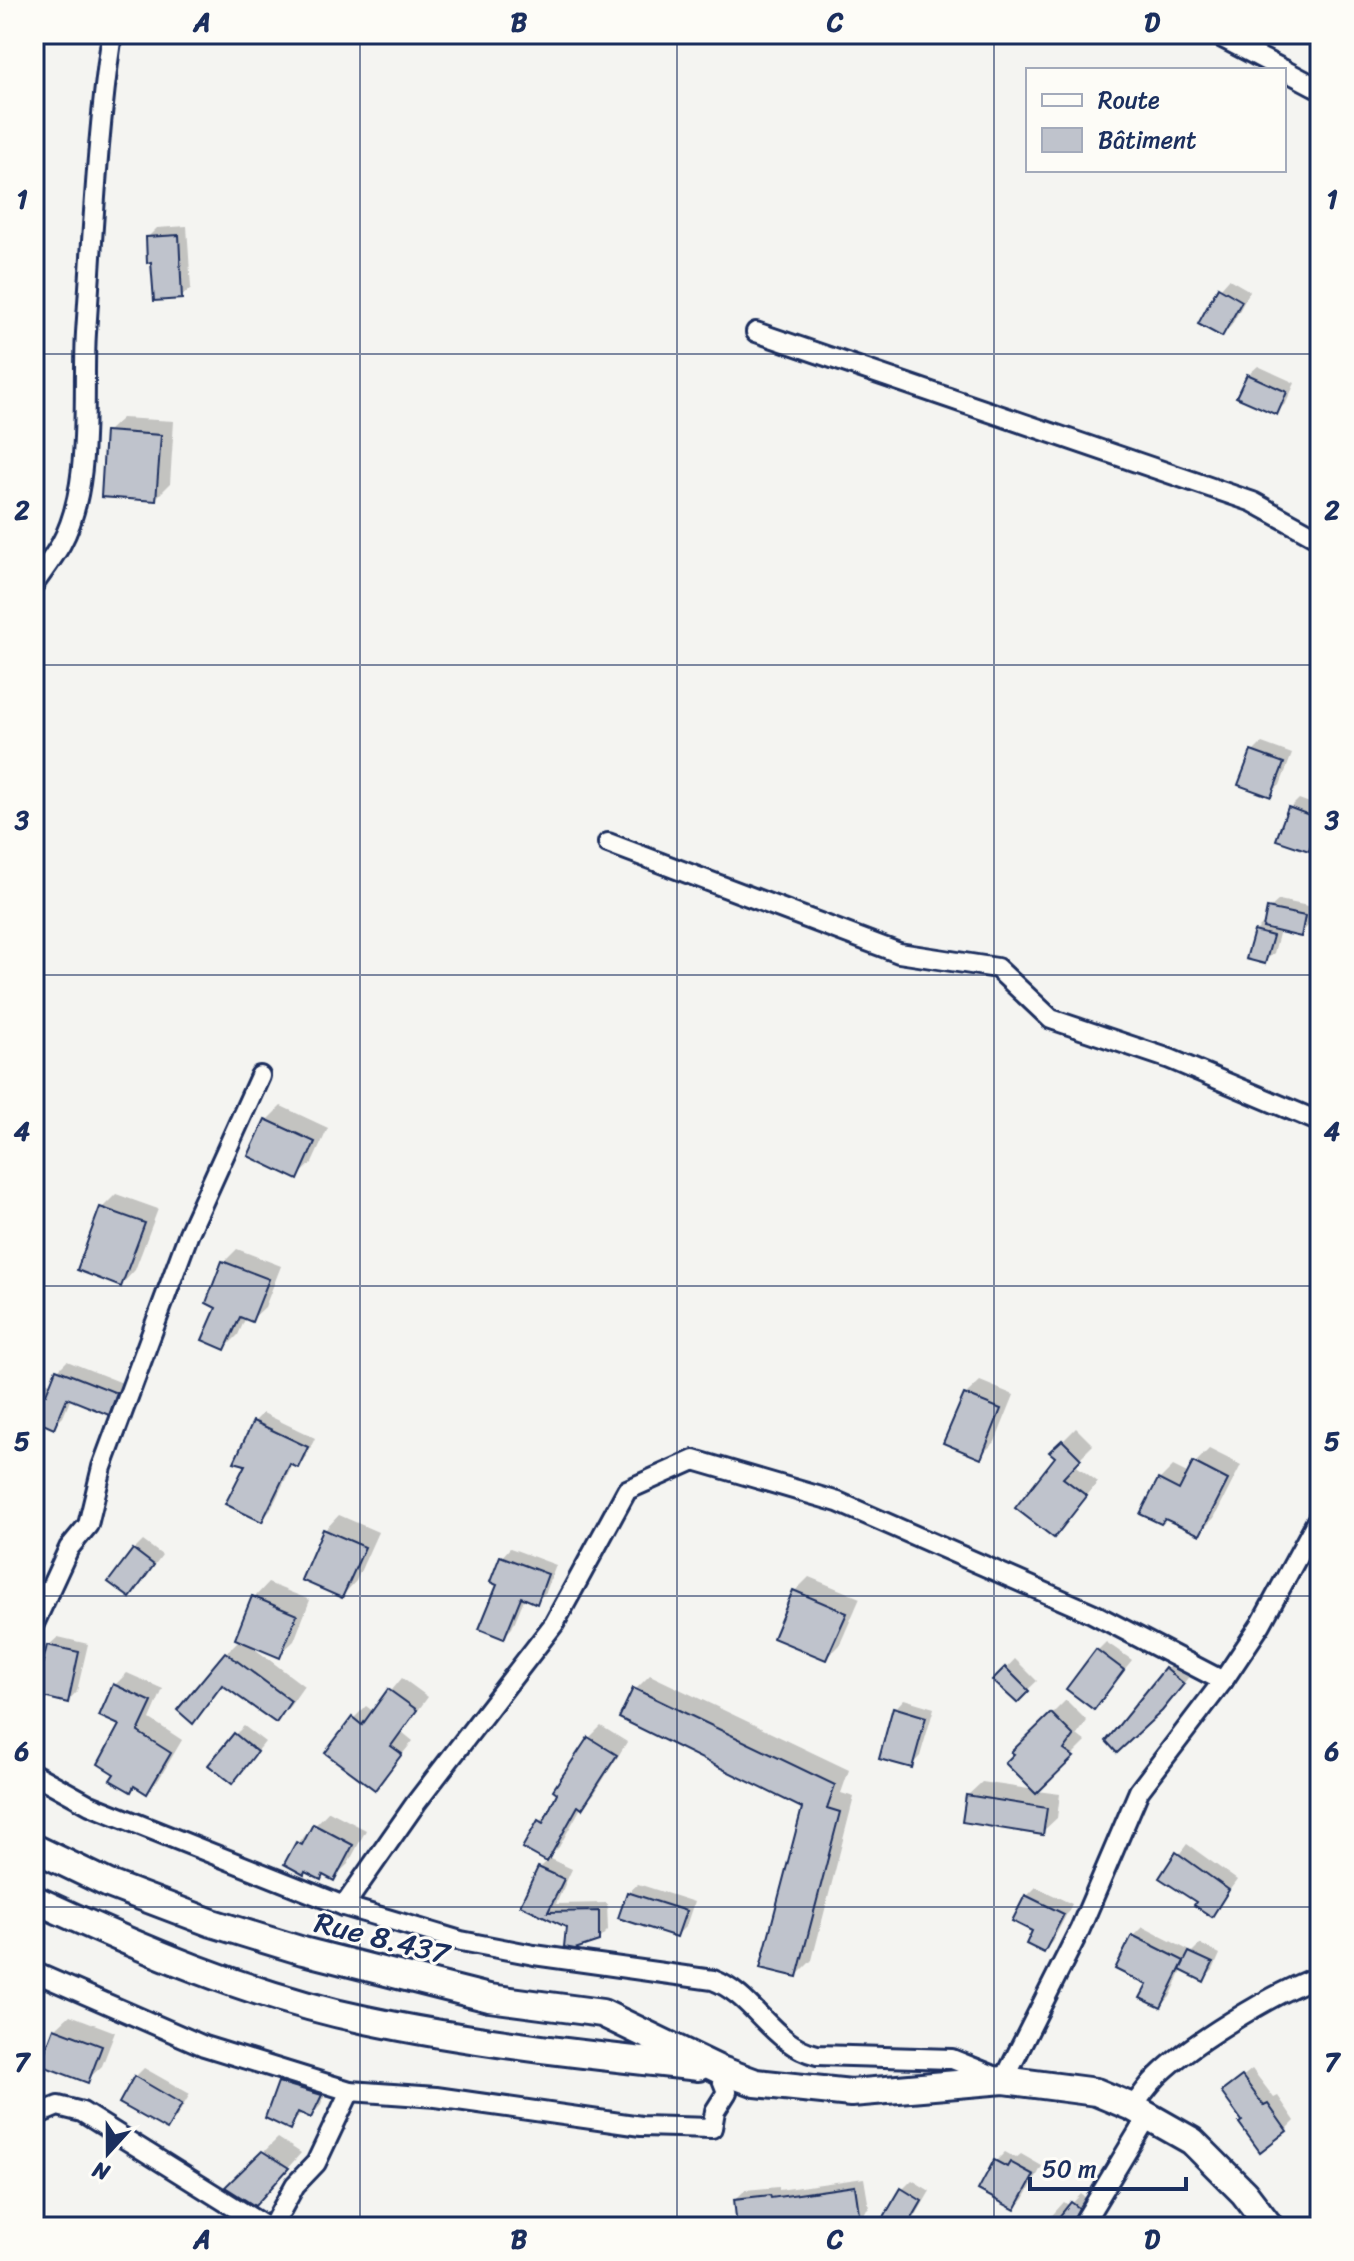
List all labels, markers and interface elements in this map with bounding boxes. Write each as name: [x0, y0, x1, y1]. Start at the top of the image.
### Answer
text: A: [192, 0, 211, 45]
text: B: [511, 0, 528, 45]
text: C: [826, 0, 844, 45]
text: D: [1144, 0, 1160, 45]
legend: [1026, 68, 1286, 172]
text: Route: [1098, 79, 1160, 121]
text: Bâtiment: [1098, 119, 1197, 161]
text: 1: [16, 176, 28, 222]
text: 1: [1326, 176, 1338, 222]
text: 2: [13, 487, 30, 533]
text: 2: [1323, 487, 1340, 533]
text: 3: [14, 797, 30, 843]
text: 3: [1324, 797, 1340, 843]
text: 4: [14, 1108, 30, 1154]
text: 4: [1324, 1108, 1340, 1154]
text: 5: [14, 1418, 30, 1464]
text: 5: [1324, 1418, 1340, 1464]
text: 6: [14, 1728, 30, 1774]
text: 6: [1324, 1728, 1340, 1774]
street label: Rue 8.437: [309, 1895, 457, 1981]
text: 7: [15, 2039, 32, 2085]
text: 7: [1325, 2039, 1342, 2085]
north arrow: [68, 2113, 148, 2193]
scale bar: [1030, 2141, 1186, 2191]
text: 50 m: [1042, 2148, 1097, 2190]
text: N: [86, 2150, 116, 2193]
text: A: [192, 2216, 211, 2261]
text: B: [511, 2216, 528, 2261]
text: C: [826, 2216, 844, 2261]
text: D: [1144, 2216, 1160, 2261]

